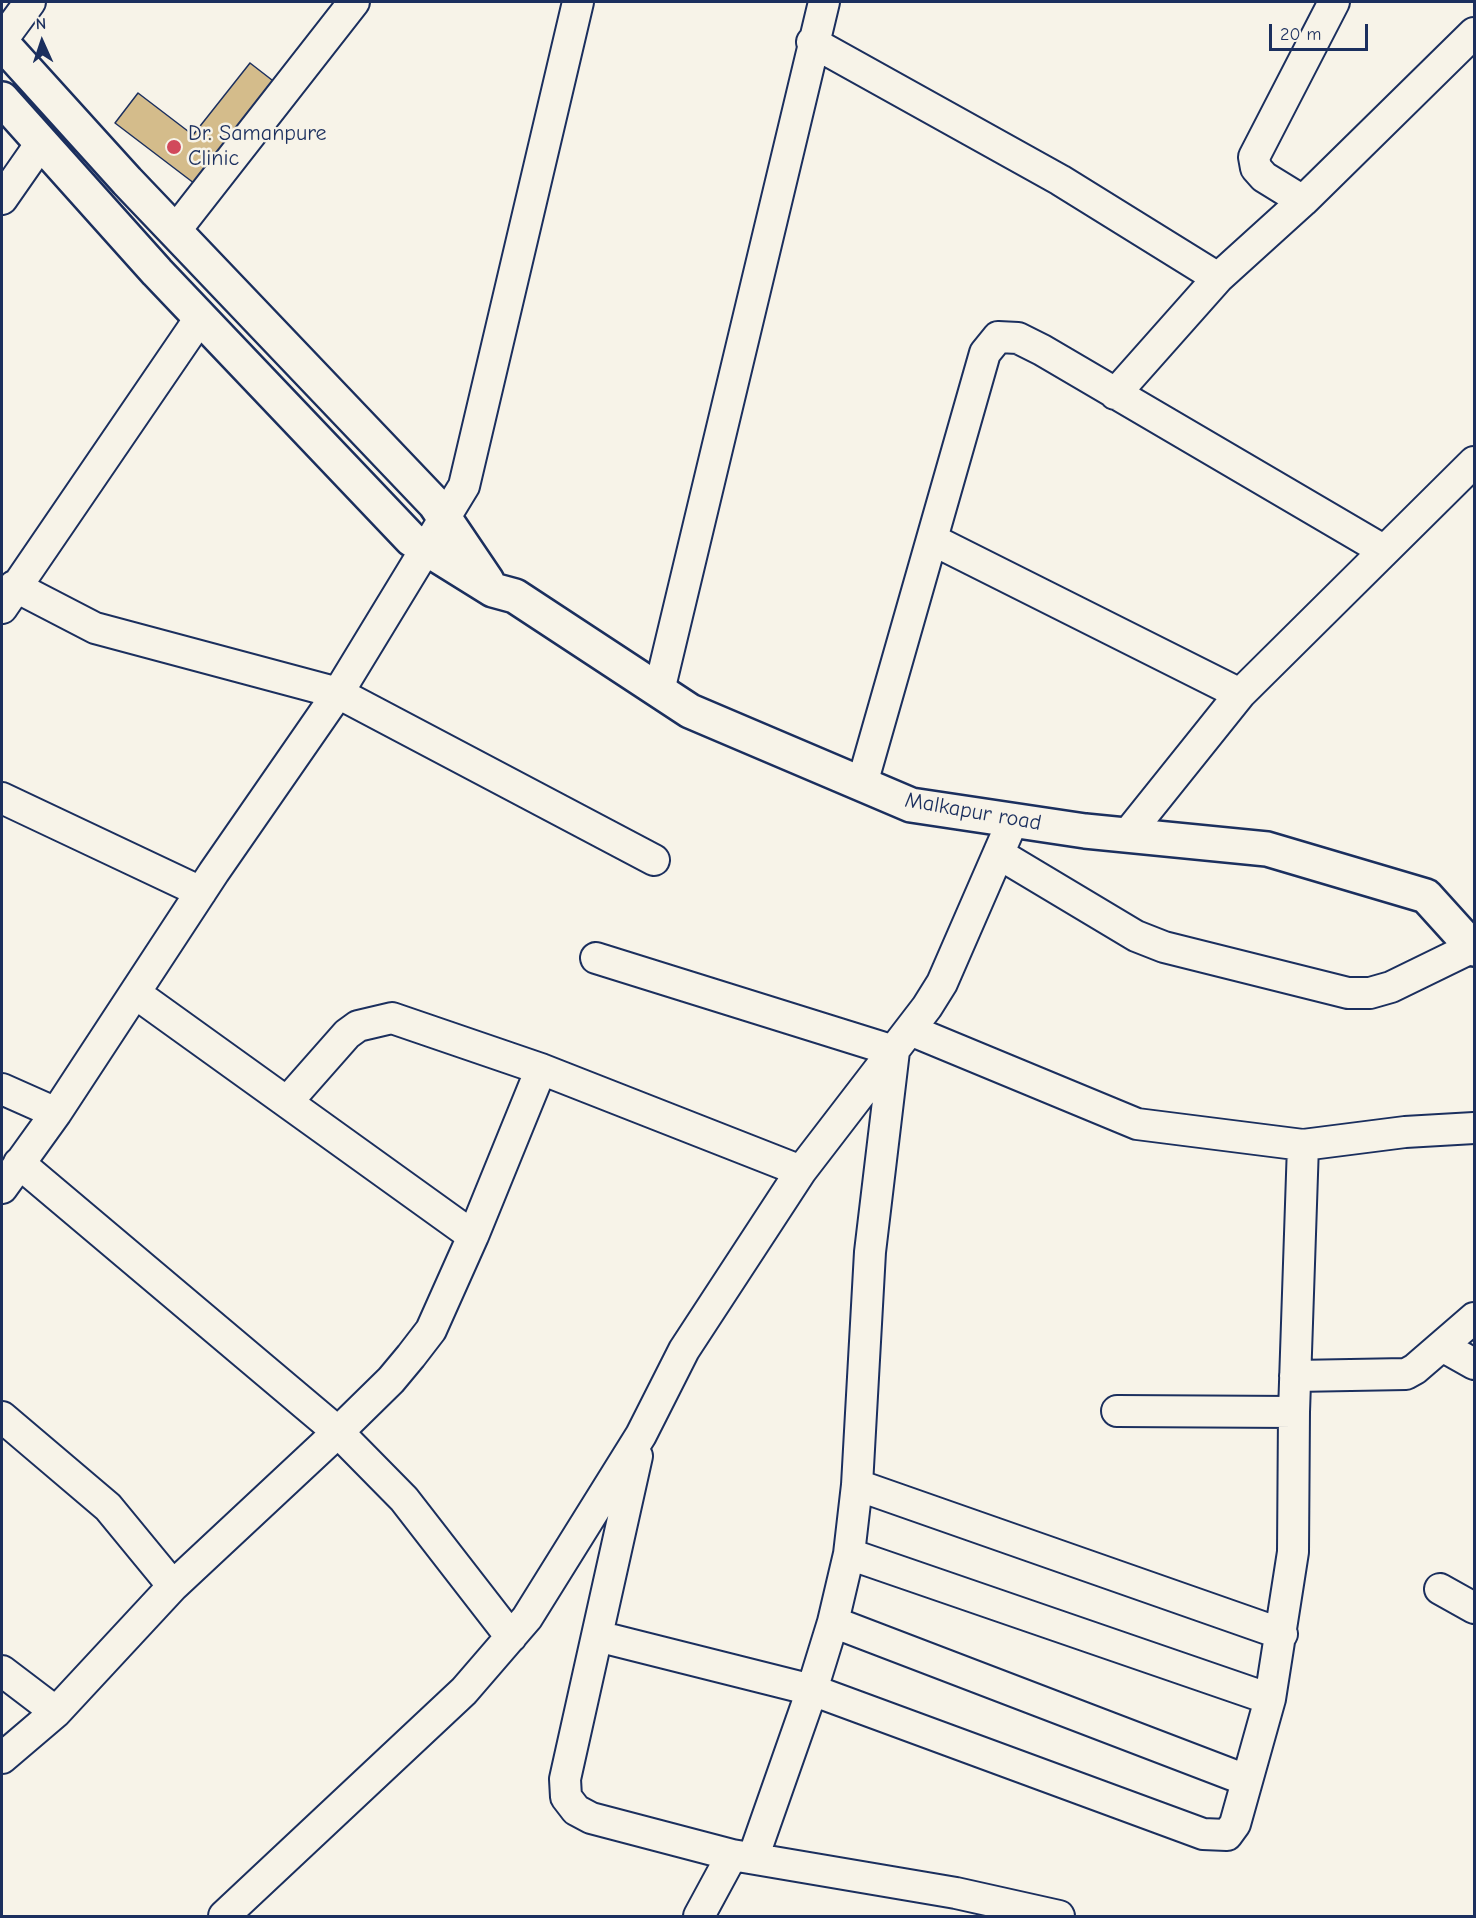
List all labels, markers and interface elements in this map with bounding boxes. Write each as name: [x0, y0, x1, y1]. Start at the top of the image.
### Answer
north arrow: [12, 12, 72, 72]
scale bar: [1272, 12, 1371, 50]
text: N: [35, 15, 47, 33]
text: 20 m: [1280, 24, 1321, 45]
place label: Dr. Samanpure Clinic: [188, 121, 327, 172]
marker: Dr. Samanpure Clinic: [165, 138, 183, 156]
street label: Malkapur road: [903, 787, 1043, 837]

